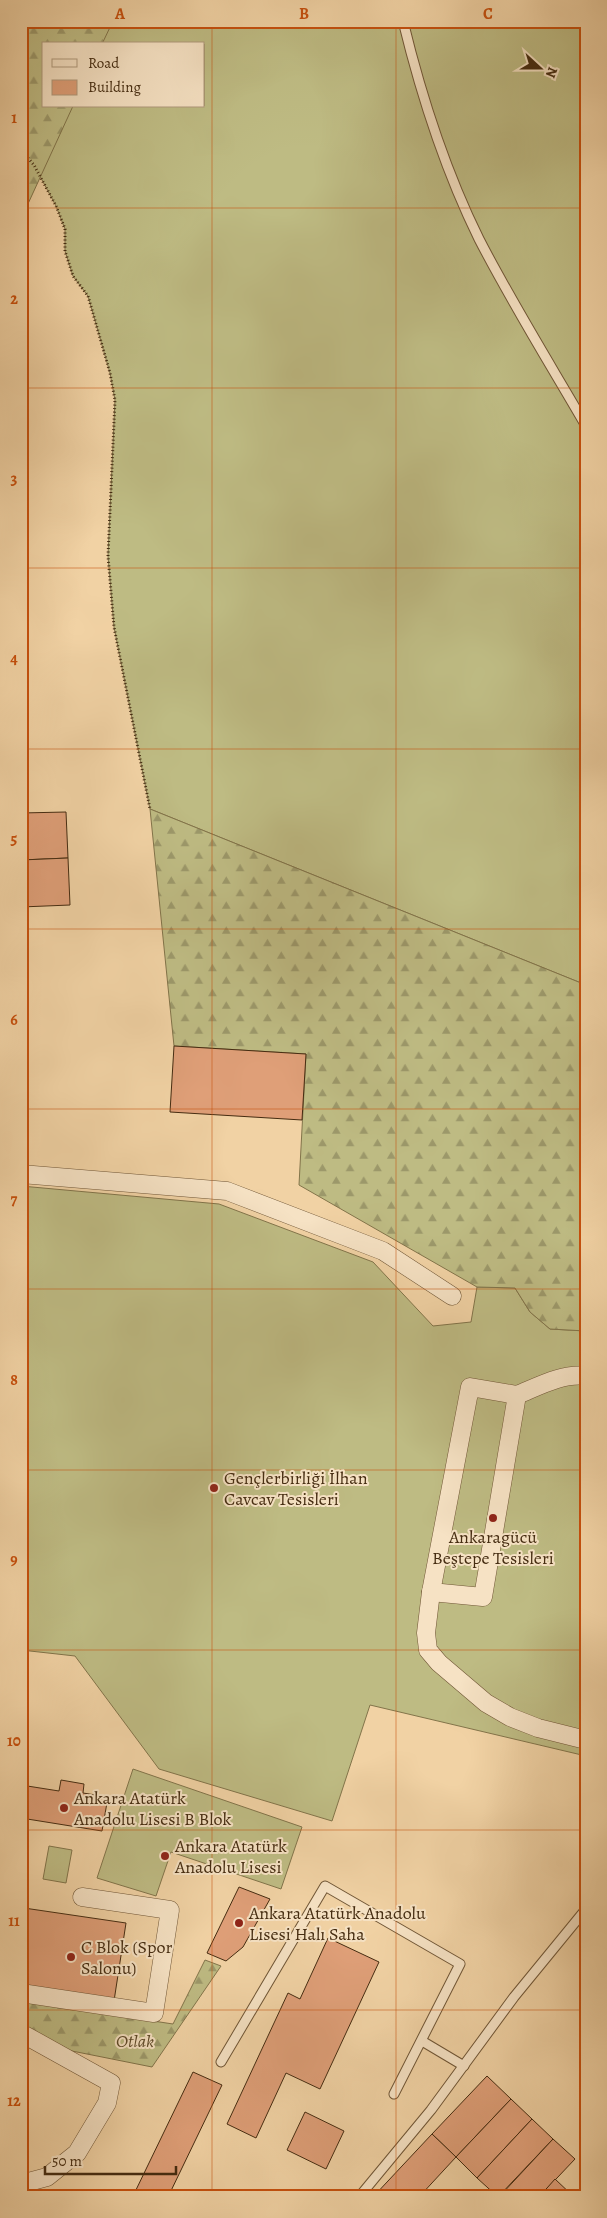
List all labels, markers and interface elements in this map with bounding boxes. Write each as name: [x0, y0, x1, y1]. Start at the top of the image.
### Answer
text: A: [114, 3, 126, 25]
text: B: [299, 3, 309, 25]
text: C: [483, 3, 493, 25]
legend: [42, 42, 205, 108]
north arrow: [514, 42, 564, 92]
text: Road: [88, 53, 120, 73]
text: N: [541, 64, 562, 81]
text: Building: [88, 77, 141, 97]
text: 1: [11, 107, 17, 129]
text: 2: [10, 288, 18, 310]
text: 3: [11, 468, 18, 490]
text: 4: [10, 648, 18, 670]
text: 5: [11, 828, 18, 850]
text: 6: [10, 1009, 18, 1031]
text: 7: [11, 1189, 18, 1211]
text: 8: [10, 1369, 18, 1391]
place label: Gençlerbirliği İlhan Cavcav Tesisleri: [224, 1466, 368, 1511]
marker: Gençlerbirliği İlhan Cavcav Tesisleri: [208, 1482, 220, 1494]
marker: Ankaragücü Beştepe Tesisleri: [487, 1512, 499, 1524]
place label: Ankaragücü Beştepe Tesisleri: [432, 1525, 554, 1570]
text: 9: [10, 1549, 18, 1571]
text: 10: [7, 1730, 21, 1752]
place label: Ankara Atatürk Anadolu Lisesi B Blok: [73, 1786, 232, 1831]
marker: Ankara Atatürk Anadolu Lisesi B Blok: [58, 1802, 70, 1814]
place label: Ankara Atatürk Anadolu Lisesi: [174, 1834, 287, 1879]
marker: Ankara Atatürk Anadolu Lisesi: [159, 1850, 171, 1862]
place label: Ankara Atatürk Anadolu Lisesi Halı Saha: [248, 1901, 426, 1946]
text: 11: [8, 1910, 20, 1932]
marker: Ankara Atatürk Anadolu Lisesi Halı Saha: [233, 1917, 245, 1929]
place label: C Blok (Spor Salonu): [81, 1935, 172, 1980]
marker: C Blok (Spor Salonu): [65, 1951, 77, 1963]
park label: Otlak: [116, 2029, 154, 2053]
text: 12: [7, 2090, 21, 2112]
scale bar: [45, 2143, 176, 2175]
text: 50 m: [52, 2151, 82, 2171]

